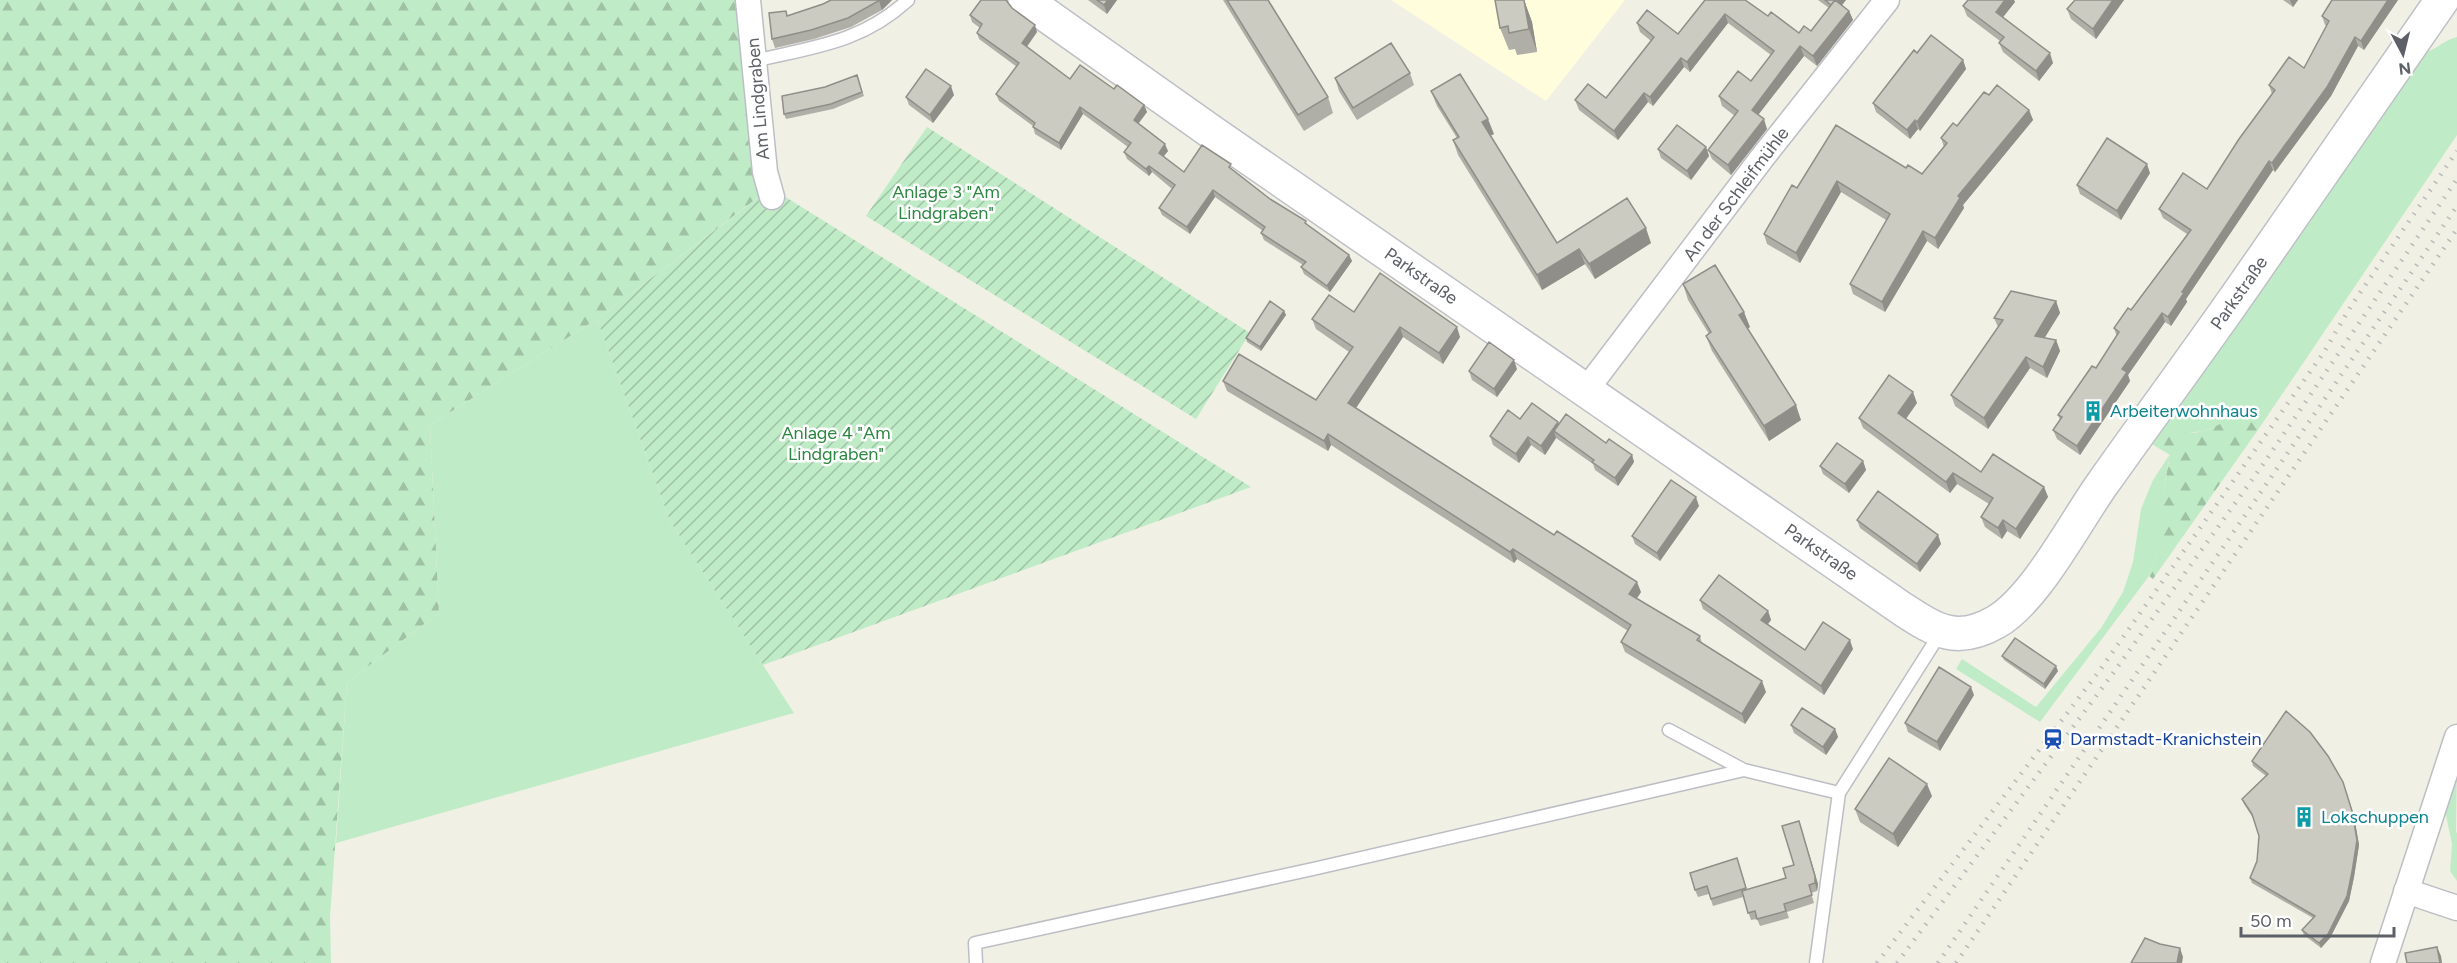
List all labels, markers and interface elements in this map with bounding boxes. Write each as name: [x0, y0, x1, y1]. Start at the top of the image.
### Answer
north arrow: [2373, 24, 2433, 84]
street label: Am Lindgraben: [742, 37, 774, 161]
text: N: [2397, 58, 2412, 79]
street label: An der Schleifmühle: [1678, 122, 1794, 265]
park label: Anlage 3 "Am Lindgraben": [892, 181, 1000, 224]
street label: Parkstraße: [1380, 243, 1462, 309]
street label: Parkstraße: [2206, 252, 2272, 334]
building icon: Arbeiterwohnhaus: [2081, 399, 2105, 423]
place label: Arbeiterwohnhaus: [2110, 400, 2258, 422]
park label: Anlage 4 "Am Lindgraben": [781, 422, 891, 465]
street label: Parkstraße: [1780, 519, 1862, 585]
station icon: Darmstadt-Kranichstein: [2041, 727, 2065, 751]
place label: Darmstadt-Kranichstein: [2070, 728, 2262, 750]
building icon: Lokschuppen: [2292, 805, 2316, 829]
place label: Lokschuppen: [2321, 806, 2429, 828]
scale bar: [2241, 900, 2394, 938]
text: 50 m: [2250, 910, 2292, 932]

